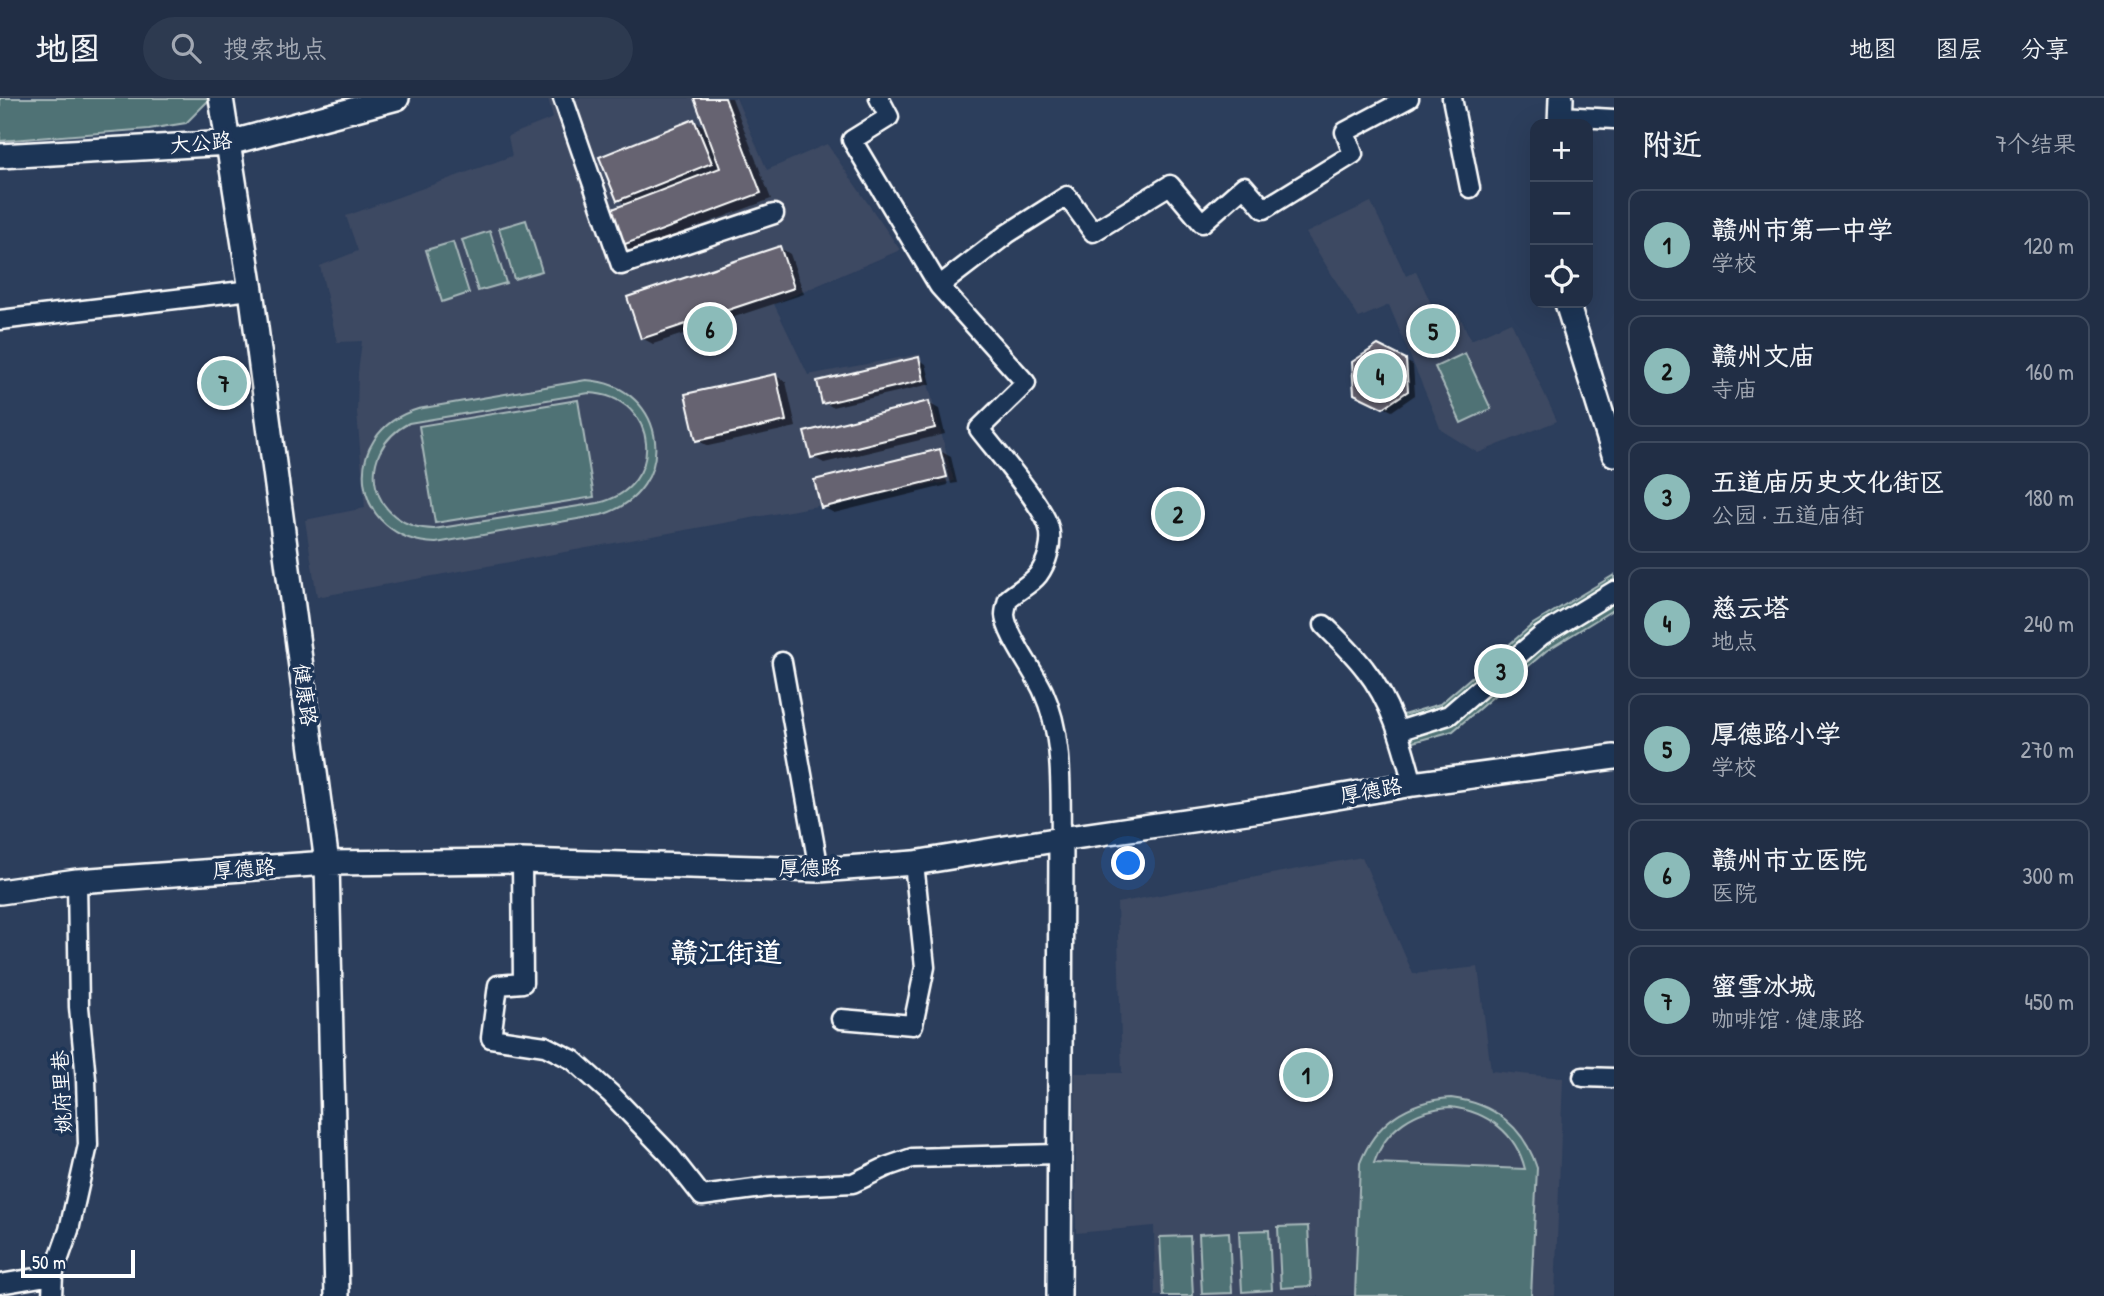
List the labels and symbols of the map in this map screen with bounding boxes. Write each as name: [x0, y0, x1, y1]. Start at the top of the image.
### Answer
street label: 大公路: [168, 125, 234, 160]
pin: 6: [687, 303, 733, 355]
pin: 5: [1410, 305, 1456, 357]
pin: 4: [1357, 350, 1403, 402]
pin: 7: [201, 357, 247, 409]
pin: 2: [1155, 488, 1201, 540]
pin: 3: [1478, 645, 1524, 697]
street label: 健康路: [287, 662, 324, 728]
street label: 厚德路: [1337, 771, 1404, 810]
your location: [1111, 846, 1145, 880]
street label: 厚德路: [212, 852, 276, 885]
street label: 厚德路: [778, 852, 842, 883]
district label: 赣江街道: [670, 933, 782, 971]
street label: 姚府里巷: [45, 1049, 78, 1135]
pin: 1: [1283, 1049, 1329, 1101]
scale bar: [21, 1247, 135, 1279]

